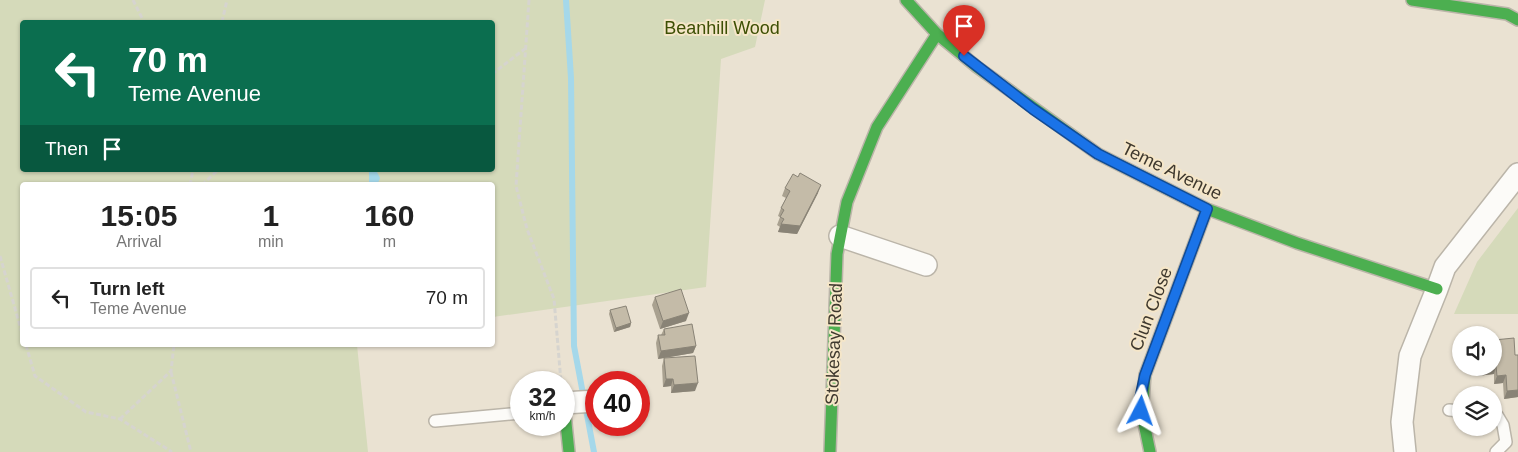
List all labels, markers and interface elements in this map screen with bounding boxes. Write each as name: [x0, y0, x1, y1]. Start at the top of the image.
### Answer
pin: [943, 5, 985, 56]
icon: arrive: [950, 12, 978, 40]
park label: Beanhill Wood: [664, 18, 780, 38]
icon: left: [45, 40, 110, 105]
text: 70 m: [128, 40, 208, 79]
text: Teme Avenue: [128, 81, 261, 106]
icon: arrive: [98, 135, 126, 163]
text: Then: [45, 138, 88, 159]
street label: Teme Avenue: [1119, 138, 1225, 204]
text: 15:05: [101, 199, 177, 232]
text: 1: [262, 199, 279, 232]
text: 160: [364, 199, 414, 232]
text: Arrival: [116, 233, 162, 250]
text: min: [258, 233, 284, 250]
text: m: [383, 233, 396, 250]
street label: Clun Close: [1126, 264, 1176, 354]
text: Turn left: [90, 278, 165, 299]
street label: Stokesay Road: [822, 283, 846, 405]
icon: left: [47, 284, 75, 312]
text: 70 m: [426, 287, 468, 308]
text: Teme Avenue: [90, 300, 187, 317]
map controls: [1452, 326, 1502, 436]
button: sound: [1452, 326, 1502, 376]
speed limit sign: 40: [585, 371, 650, 436]
text: 32: [529, 383, 556, 411]
position arrow: [1114, 384, 1166, 436]
button: layers: [1452, 386, 1502, 436]
text: km/h: [529, 409, 556, 423]

